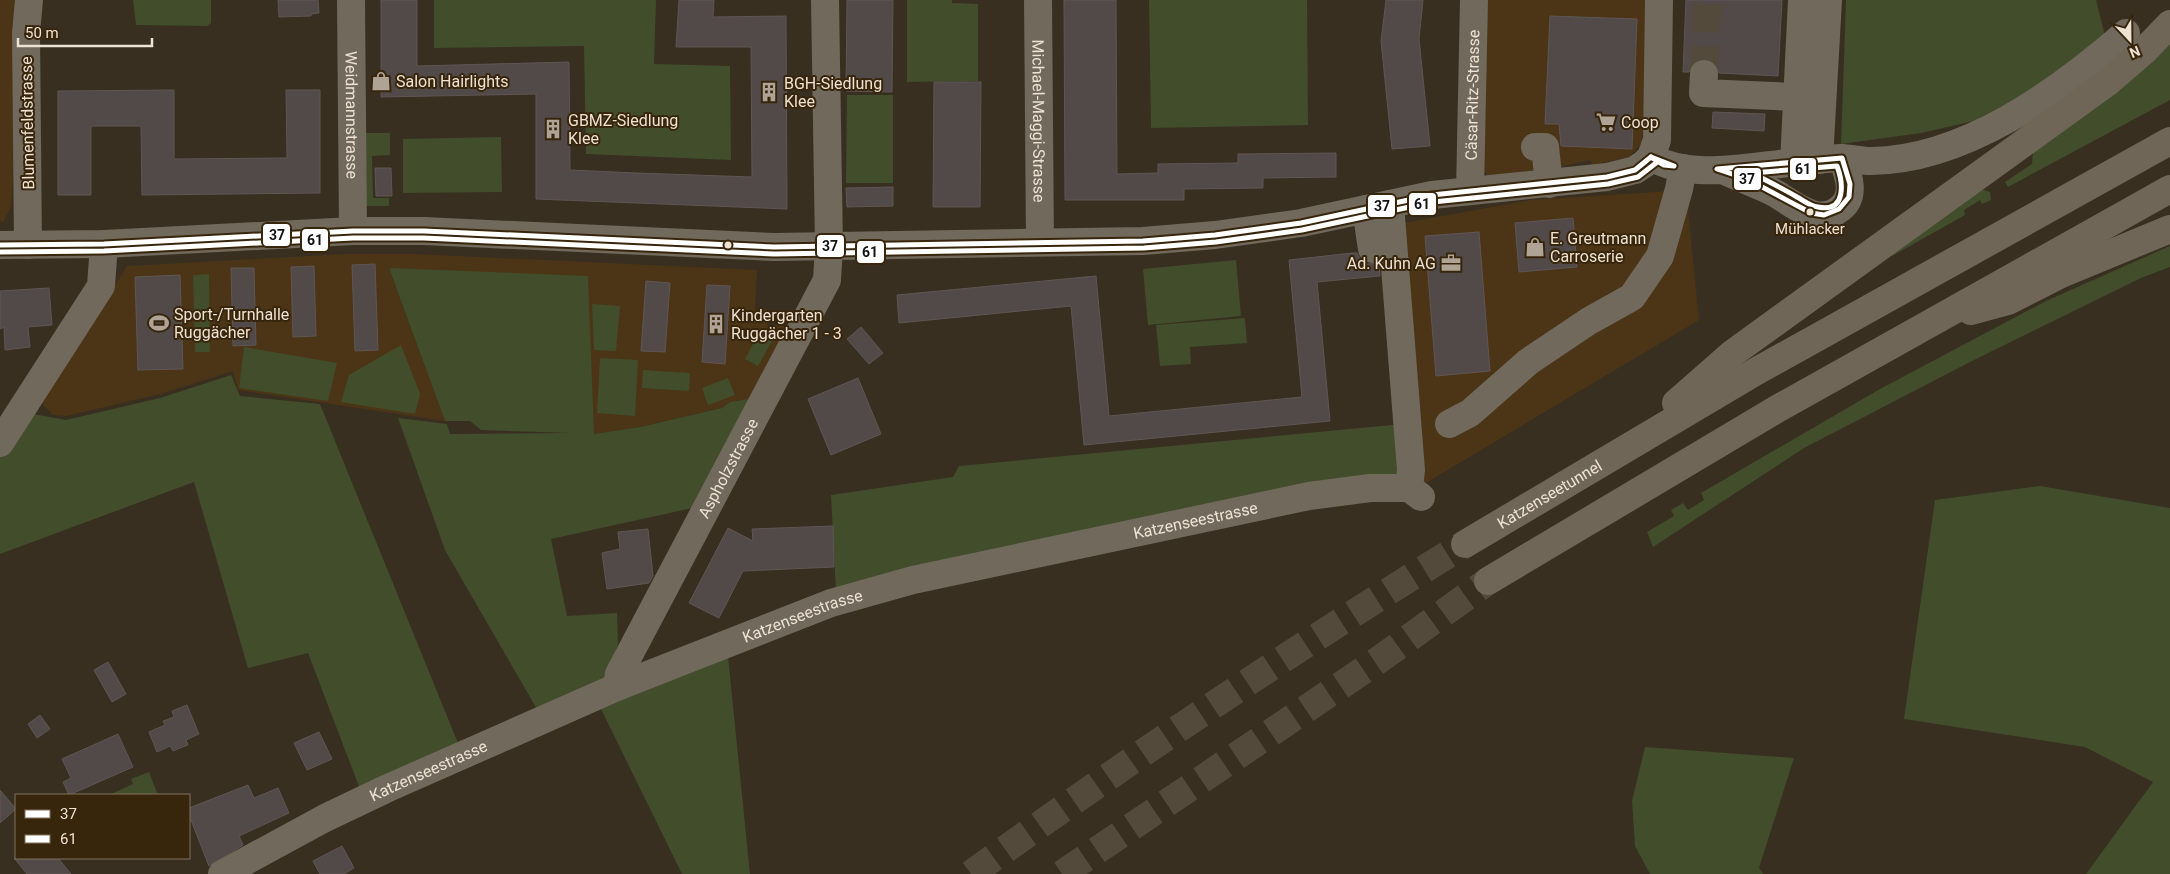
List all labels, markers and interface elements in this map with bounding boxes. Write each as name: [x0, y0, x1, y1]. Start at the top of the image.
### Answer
scale bar: [18, 15, 151, 47]
north arrow: [2105, 15, 2155, 65]
text: 50 m: [25, 24, 59, 42]
street label: Cäsar-Ritz-Strasse: [1462, 29, 1483, 161]
street label: Michael-Maggi-Strasse: [1028, 39, 1049, 203]
text: N: [2127, 43, 2142, 61]
street label: Weidmannstrasse: [341, 51, 362, 179]
street label: Blumenfeldstrasse: [17, 56, 38, 190]
shop icon: Salon Hairlights: [370, 70, 392, 92]
place label: Salon Hairlights: [396, 72, 509, 91]
place label: BGH-Siedlung Klee: [784, 74, 882, 111]
building icon: BGH-Siedlung Klee: [758, 81, 780, 103]
place label: GBMZ-Siedlung Klee: [568, 111, 678, 148]
supermarket icon: Coop: [1595, 111, 1617, 133]
place label: Coop: [1621, 113, 1659, 132]
building icon: GBMZ-Siedlung Klee: [542, 118, 564, 140]
line badge: 61: [1789, 157, 1817, 181]
text: 61: [1795, 161, 1811, 177]
line badge: 37: [1733, 167, 1762, 191]
text: 37: [1739, 171, 1755, 187]
line badge: 61: [1408, 192, 1437, 216]
line badge: 37: [1367, 194, 1396, 218]
text: 61: [1414, 196, 1430, 212]
text: 37: [1374, 198, 1390, 214]
marker: Mühlacker: [1805, 207, 1815, 217]
place label: Mühlacker: [1775, 220, 1845, 238]
line badge: 37: [262, 223, 291, 247]
text: 37: [269, 227, 285, 243]
line badge: 61: [301, 228, 329, 252]
place label: E. Greutmann Carroserie: [1550, 229, 1646, 266]
text: 61: [307, 232, 323, 248]
line badge: 37: [816, 234, 845, 258]
shop icon: E. Greutmann Carroserie: [1524, 236, 1546, 258]
text: 37: [822, 238, 838, 254]
unlabelled marker: [723, 240, 733, 250]
line badge: 61: [856, 240, 885, 264]
text: 61: [862, 244, 878, 260]
office icon: Ad. Kuhn AG: [1440, 252, 1462, 274]
place label: Ad. Kuhn AG: [1347, 254, 1436, 273]
place label: Sport-/Turnhalle Ruggächer: [174, 305, 289, 342]
place label: Kindergarten Ruggächer 1 - 3: [731, 306, 842, 343]
sports icon: Sport-/Turnhalle Ruggächer: [148, 312, 170, 334]
building icon: Kindergarten Ruggächer 1 - 3: [705, 313, 727, 335]
street label: Aspholzstrasse: [694, 415, 762, 521]
street label: Katzenseetunnel: [1494, 456, 1605, 533]
street label: Katzenseestrasse: [1132, 498, 1259, 543]
street label: Katzenseestrasse: [740, 586, 865, 647]
street label: Katzenseestrasse: [367, 736, 490, 805]
legend: [15, 794, 190, 859]
text: 37: [60, 805, 77, 823]
text: 61: [60, 830, 77, 848]

